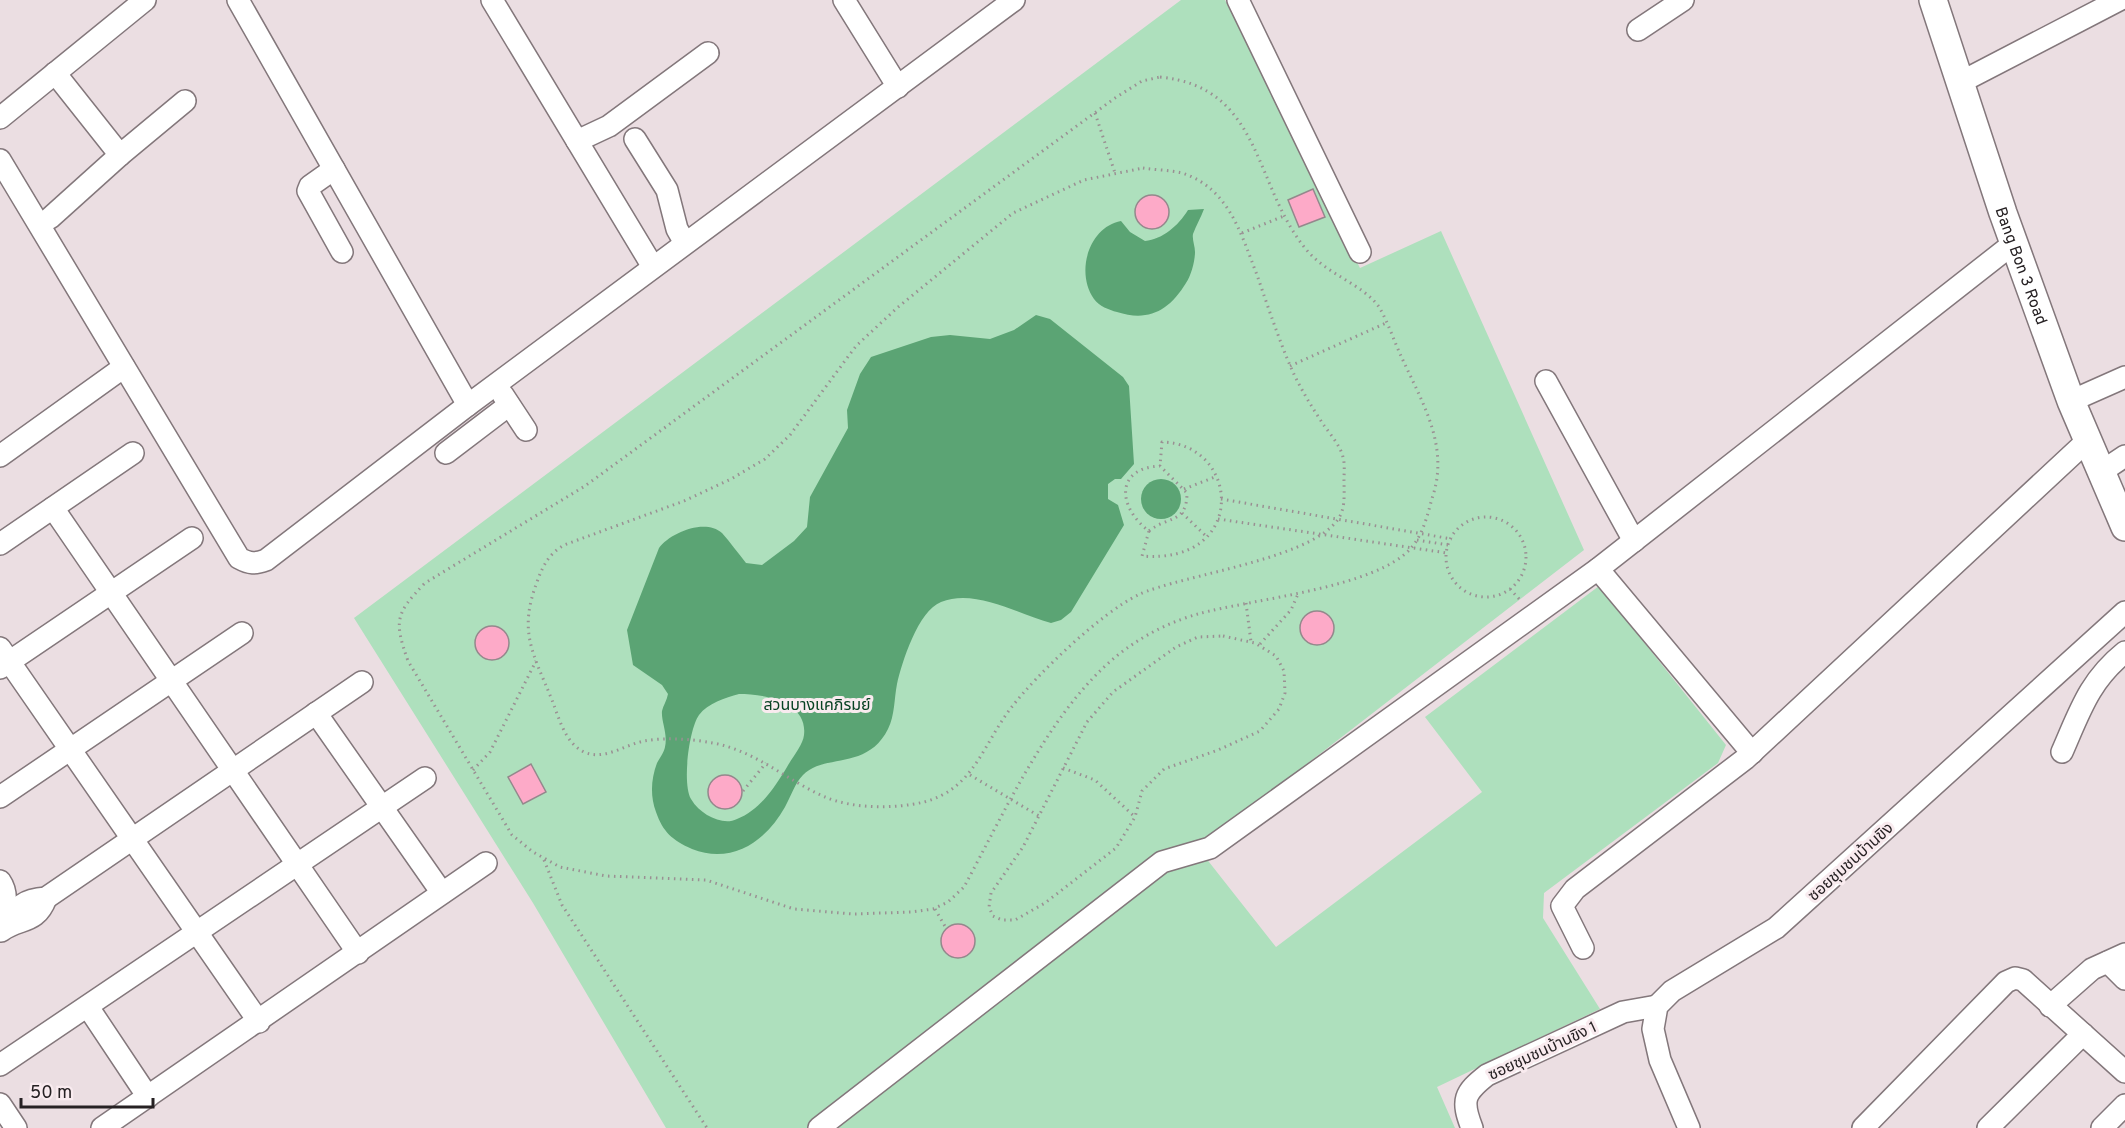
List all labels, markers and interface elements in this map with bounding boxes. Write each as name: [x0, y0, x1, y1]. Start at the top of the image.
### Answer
street label: Bang Bon 3 Road: [1990, 205, 2051, 328]
park label: สวนบางแคภิรมย์: [763, 696, 871, 716]
street label: ซอยชุมชนบ้านขิง: [1804, 819, 1898, 906]
street label: ซอยชุมชนบ้านขิง 1: [1485, 1018, 1600, 1086]
scale bar: [21, 1071, 153, 1109]
text: 50 m: [30, 1082, 72, 1105]

